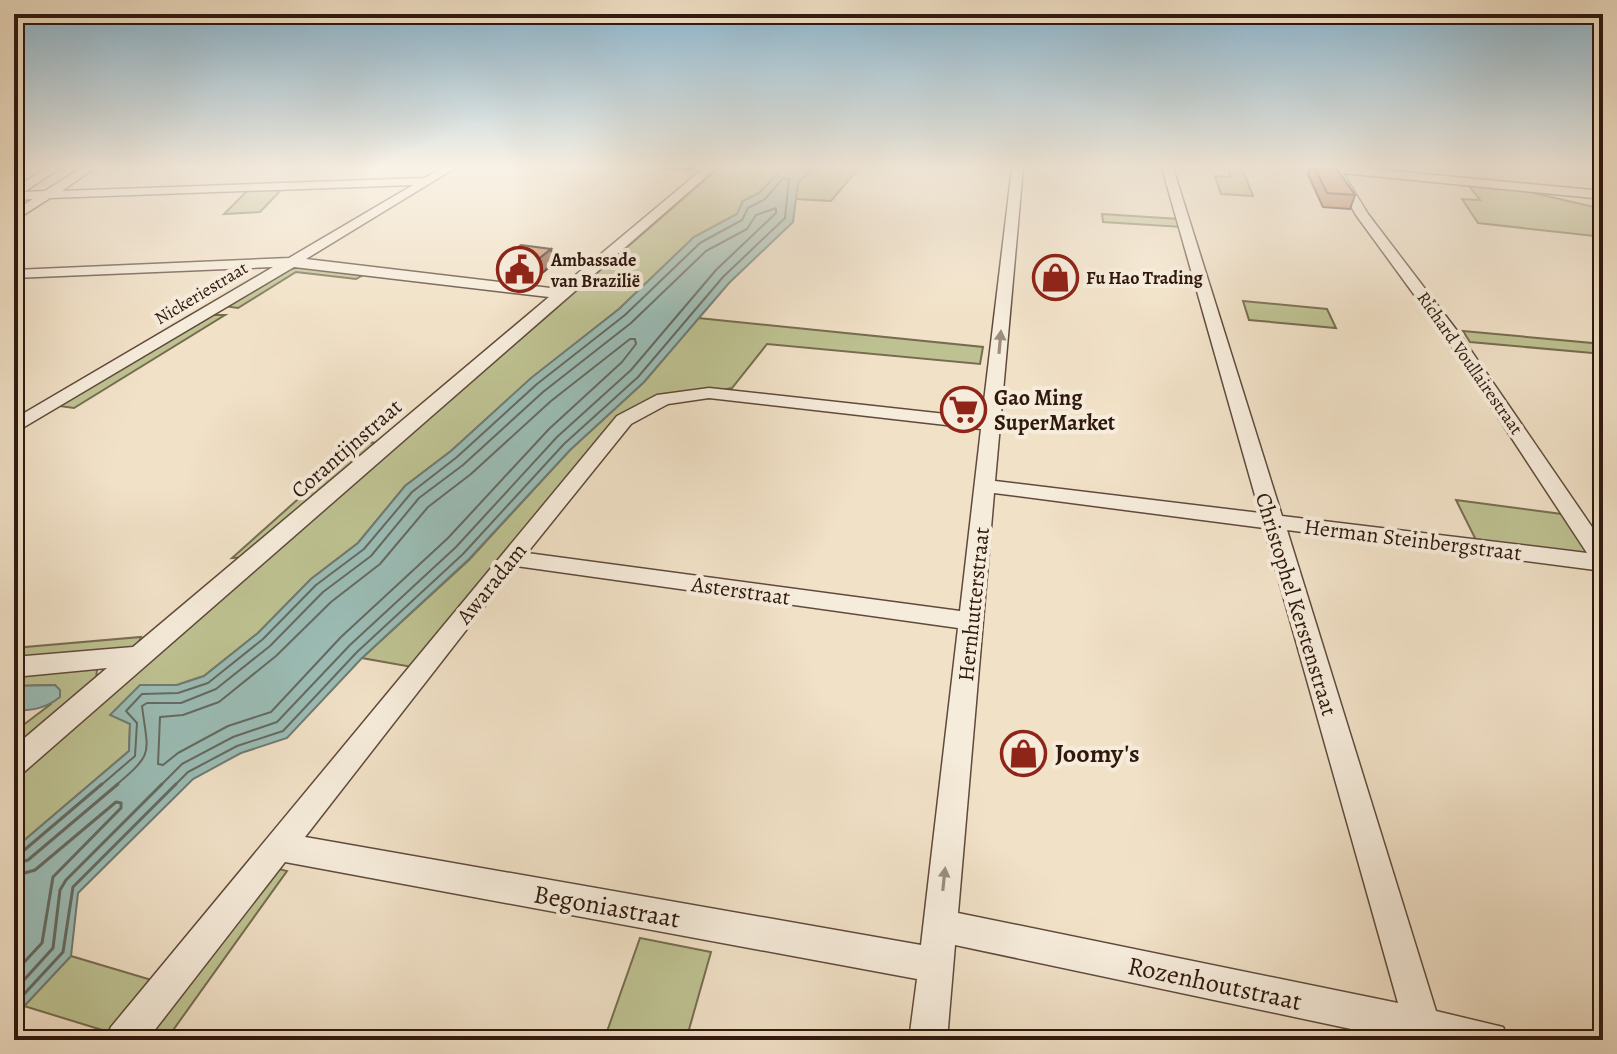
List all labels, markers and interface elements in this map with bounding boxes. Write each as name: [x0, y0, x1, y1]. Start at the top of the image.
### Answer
public building icon: Ambassade van Brazilië: [496, 246, 544, 294]
place label: Ambassade van Brazilië: [550, 248, 640, 293]
shop icon: Fu Hao Trading: [1031, 254, 1079, 302]
street label: Nickeriestraat: [150, 256, 252, 330]
place label: Fu Hao Trading: [1086, 266, 1204, 290]
street label: Richard Voullairestraat: [1412, 287, 1528, 439]
one-way arrow: [994, 329, 1007, 354]
place label: Gao Ming SuperMarket: [994, 383, 1116, 438]
supermarket icon: Gao Ming SuperMarket: [939, 386, 987, 434]
street label: Corantijnstraat: [285, 392, 409, 505]
street label: Christophel Kerstenstraat: [1248, 489, 1344, 719]
street label: Herman Steinbergstraat: [1302, 512, 1523, 568]
street label: Hernhutterstraat: [951, 525, 997, 683]
street label: Awaradam: [449, 537, 534, 631]
street label: Asterstraat: [689, 569, 792, 613]
shop icon: Joomy's: [1000, 729, 1048, 777]
place label: Joomy's: [1055, 736, 1140, 771]
one-way arrow: [938, 866, 951, 891]
street label: Begoniastraat: [531, 876, 683, 937]
street label: Rozenhoutstraat: [1125, 948, 1305, 1019]

